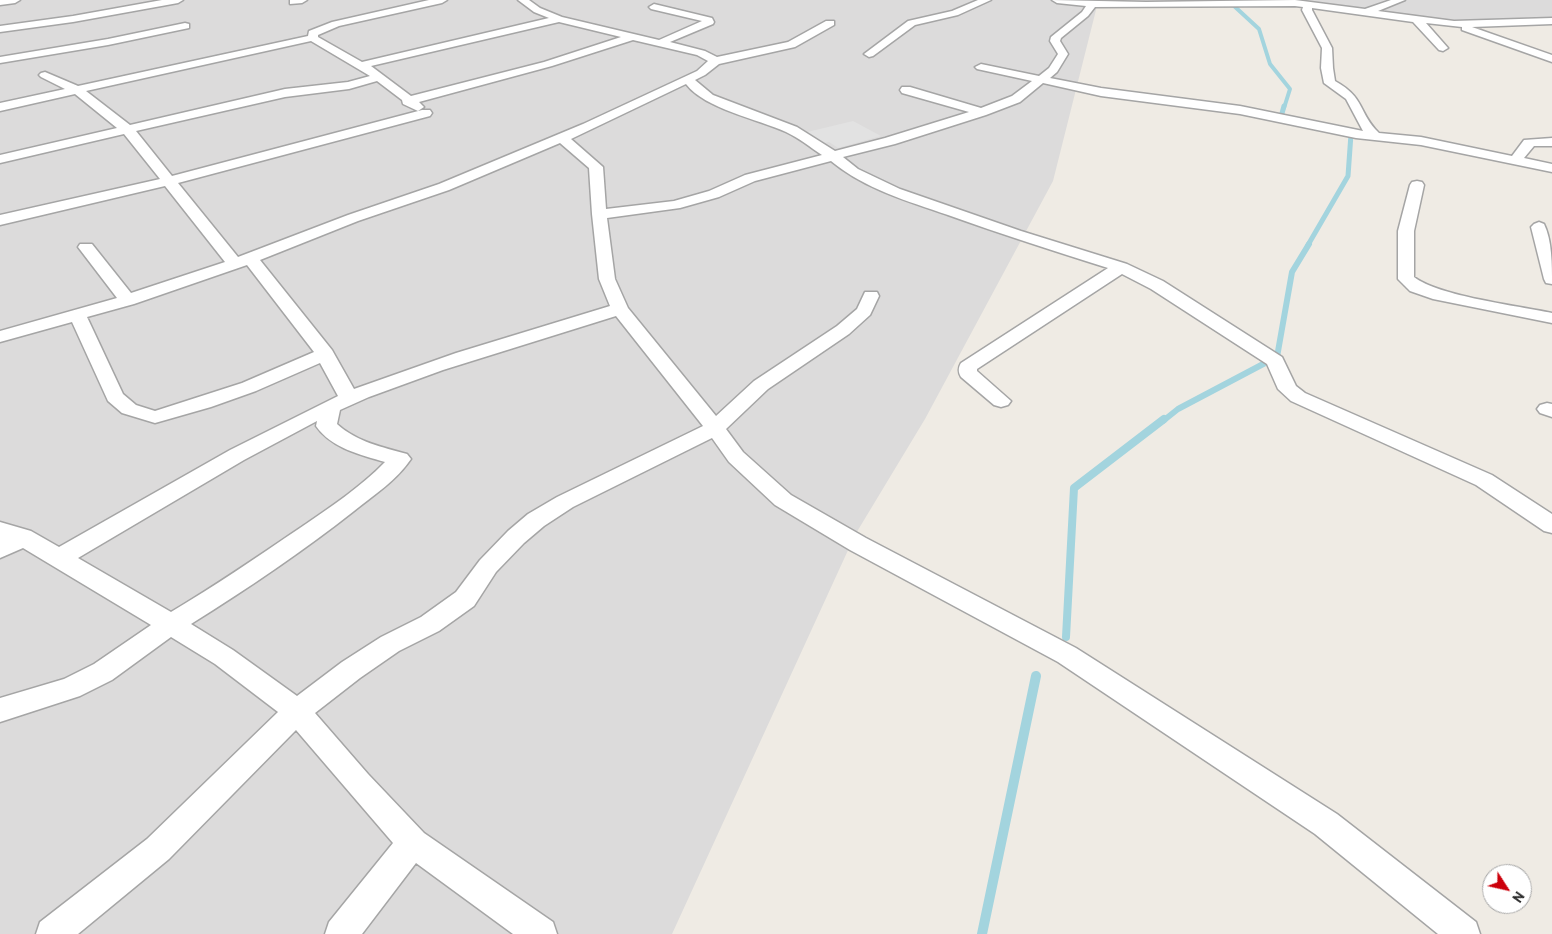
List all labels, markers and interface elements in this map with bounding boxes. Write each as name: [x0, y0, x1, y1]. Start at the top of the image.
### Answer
north arrow: [1482, 864, 1532, 914]
text: N: [1508, 888, 1528, 906]

